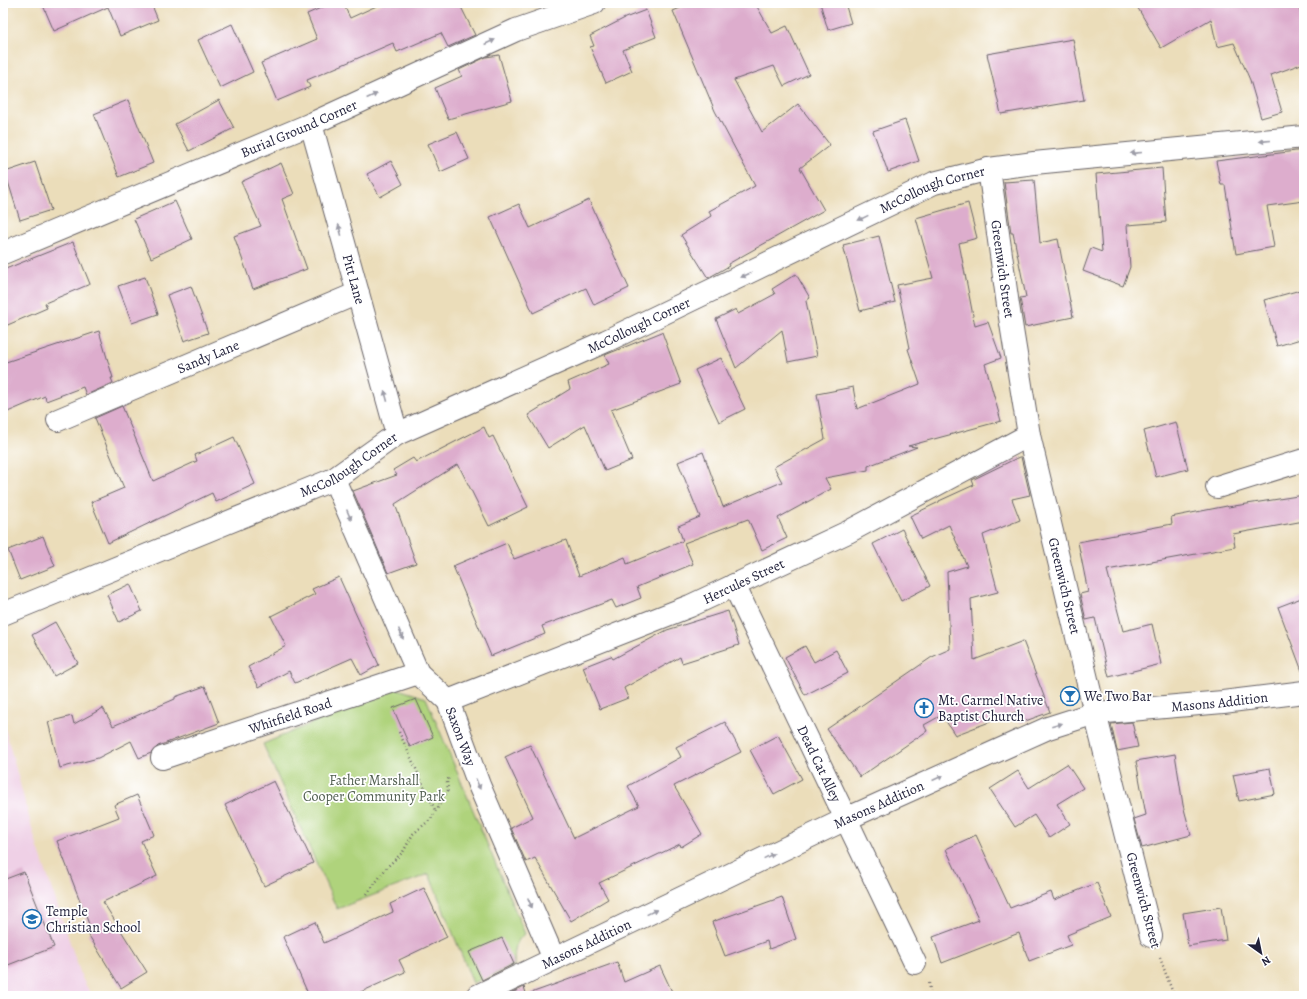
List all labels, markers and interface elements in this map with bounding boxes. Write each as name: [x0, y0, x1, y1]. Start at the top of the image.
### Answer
one-way arrow: [484, 39, 495, 45]
one-way arrow: [366, 93, 377, 99]
street label: Burial Ground Corner: [238, 95, 361, 162]
one-way arrow: [1259, 138, 1271, 144]
one-way arrow: [1130, 150, 1142, 157]
street label: McCollough Corner: [876, 161, 988, 218]
one-way arrow: [857, 215, 868, 221]
street label: Greenwich Street: [986, 219, 1019, 320]
one-way arrow: [337, 224, 343, 236]
street label: Pitt Lane: [338, 252, 370, 306]
one-way arrow: [740, 272, 751, 278]
street label: McCollough Corner: [584, 293, 694, 358]
street label: Sandy Lane: [174, 335, 242, 378]
one-way arrow: [383, 390, 389, 402]
street label: McCollough Corner: [297, 427, 402, 502]
one-way arrow: [346, 509, 352, 520]
street label: Greenwich Street: [1044, 536, 1085, 637]
street label: Hercules Street: [700, 554, 788, 609]
one-way arrow: [397, 628, 404, 640]
bar icon: We Two Bar: [1059, 685, 1081, 707]
place label: We Two Bar: [1083, 687, 1152, 706]
street label: Masons Addition: [1170, 688, 1269, 716]
place label: Mt. Carmel Native Baptist Church: [938, 691, 1043, 726]
street label: Whitfield Road: [245, 693, 335, 739]
church icon: Mt. Carmel Native Baptist Church: [913, 697, 935, 719]
street label: Saxon Way: [441, 704, 480, 769]
street label: Dead Cat Alley: [793, 722, 846, 806]
one-way arrow: [1051, 722, 1063, 728]
park label: Father Marshall Cooper Community Park: [303, 771, 445, 806]
one-way arrow: [932, 774, 944, 781]
street label: Masons Addition: [831, 776, 927, 834]
one-way arrow: [476, 778, 482, 790]
street label: Greenwich Street: [1122, 850, 1166, 951]
one-way arrow: [764, 853, 775, 859]
one-way arrow: [527, 898, 533, 910]
place label: Temple Christian School: [46, 902, 141, 937]
school or university icon: Temple Christian School: [21, 908, 43, 930]
one-way arrow: [646, 909, 658, 915]
street label: Masons Addition: [538, 914, 635, 974]
north arrow: [1241, 933, 1281, 973]
text: N: [1259, 952, 1274, 969]

